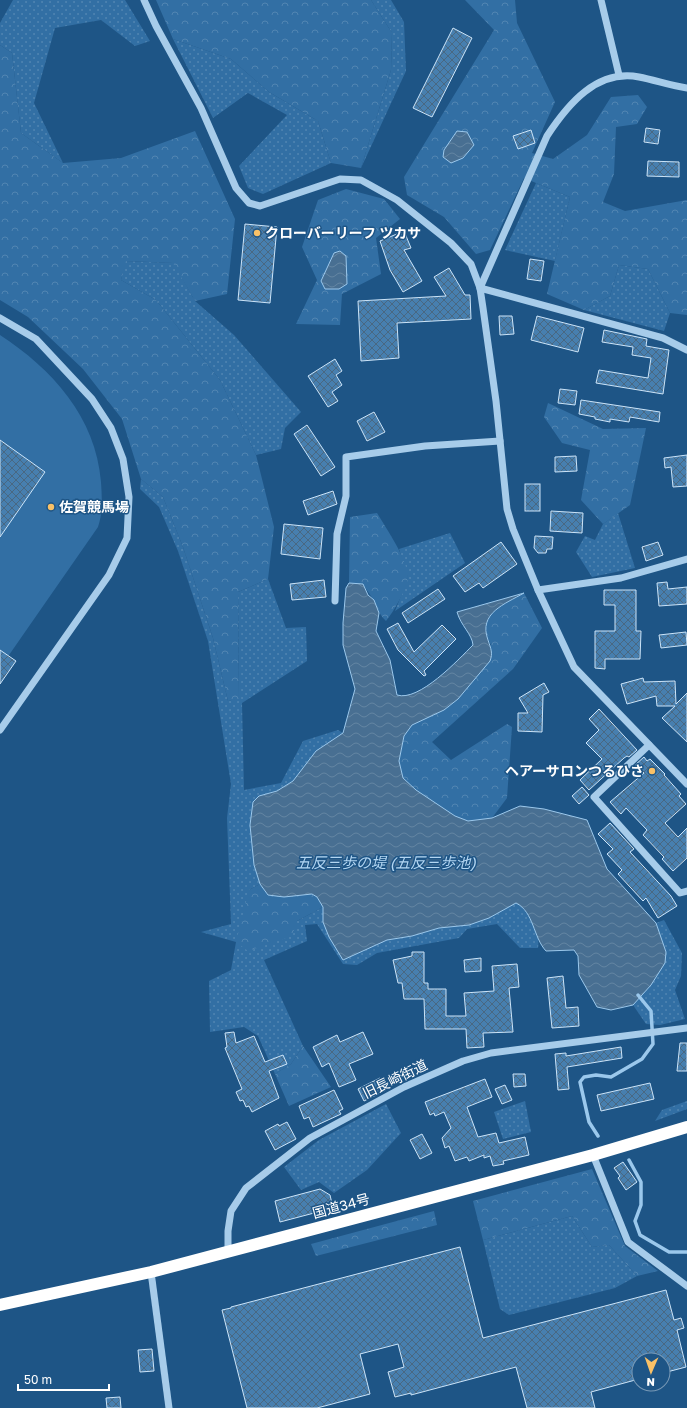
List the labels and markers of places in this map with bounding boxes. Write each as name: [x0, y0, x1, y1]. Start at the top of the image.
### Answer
place label: クローバーリーフ ツカサ: [265, 224, 422, 241]
marker: クローバーリーフ ツカサ: [252, 228, 262, 238]
place label: 佐賀競馬場: [59, 498, 129, 515]
marker: 佐賀競馬場: [46, 502, 56, 512]
place label: ヘアーサロンつるひさ: [505, 762, 644, 779]
marker: ヘアーサロンつるひさ: [647, 766, 657, 776]

